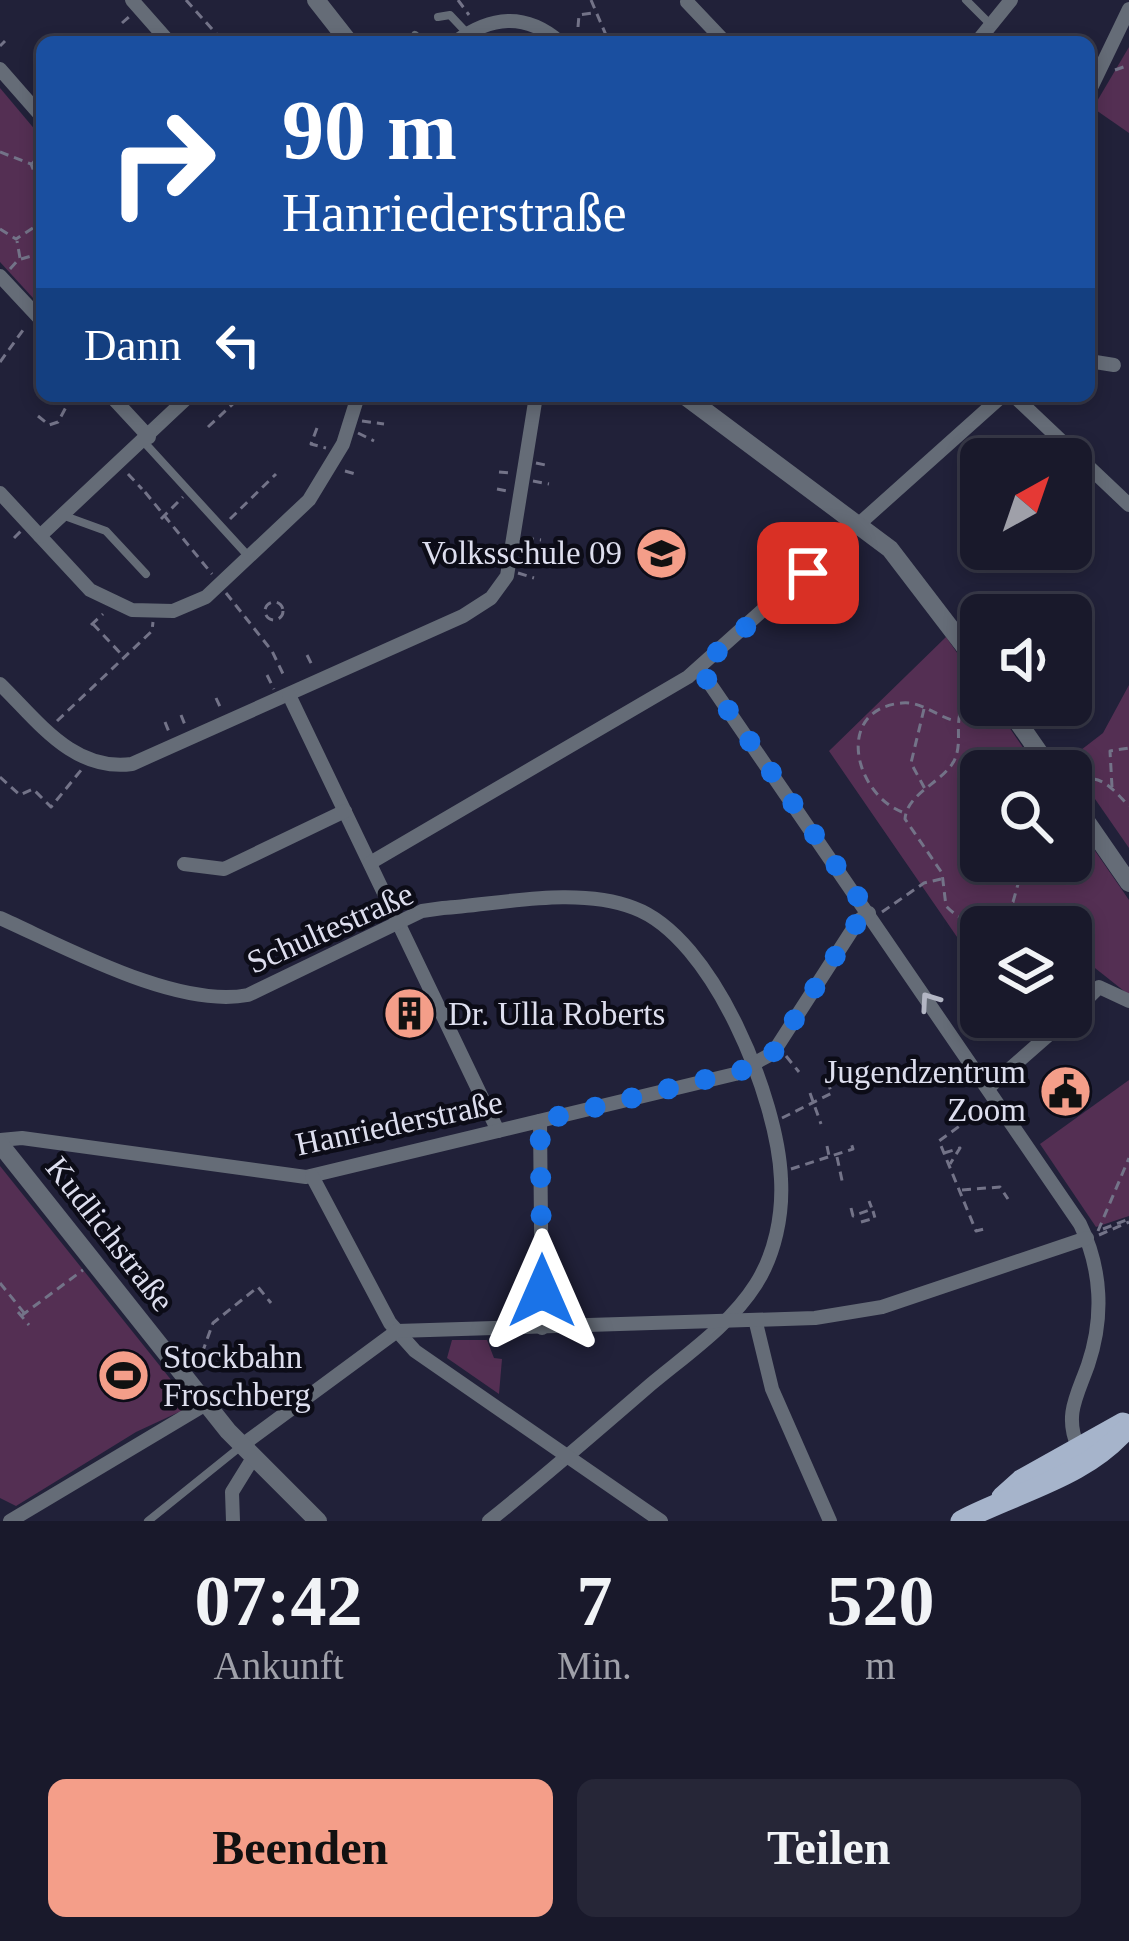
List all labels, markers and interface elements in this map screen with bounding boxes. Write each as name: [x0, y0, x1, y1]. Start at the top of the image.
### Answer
icon: right: [84, 84, 240, 240]
text: 90 m: [282, 84, 457, 177]
text: Hanriederstraße: [282, 183, 627, 243]
icon: left: [205, 312, 271, 378]
text: Dann: [84, 320, 181, 370]
north arrow: [960, 438, 1092, 570]
map controls: [960, 438, 1092, 1038]
pin: [757, 522, 859, 624]
school or university icon: Volksschule 09: [633, 525, 689, 581]
place label: Volksschule 09: [422, 535, 622, 571]
icon: arrive: [775, 540, 841, 606]
button: sound: [960, 594, 1092, 726]
button: search: [960, 750, 1092, 882]
street label: Schultestraße: [241, 875, 419, 981]
button: layers: [960, 906, 1092, 1038]
building icon: Dr. Ulla Roberts: [381, 986, 437, 1042]
one-way arrow: [921, 992, 943, 1014]
place label: Dr. Ulla Roberts: [448, 996, 665, 1032]
place label: Jugendzentrum Zoom: [824, 1054, 1026, 1128]
public building icon: Jugendzentrum Zoom: [1037, 1063, 1093, 1119]
street label: Hanriederstraße: [292, 1083, 506, 1163]
street label: Kudlichstraße: [39, 1150, 181, 1318]
position arrow: [479, 1228, 605, 1354]
place label: Stockbahn Froschberg: [163, 1339, 311, 1413]
sports icon: Stockbahn Froschberg: [96, 1348, 152, 1404]
text: 07:42: [195, 1561, 363, 1641]
text: 7: [576, 1561, 612, 1641]
text: 520: [826, 1561, 934, 1641]
text: Ankunft: [214, 1644, 344, 1687]
text: Min.: [557, 1644, 632, 1687]
text: m: [865, 1644, 896, 1687]
button: Beenden: [48, 1779, 553, 1917]
button: Teilen: [577, 1779, 1081, 1917]

